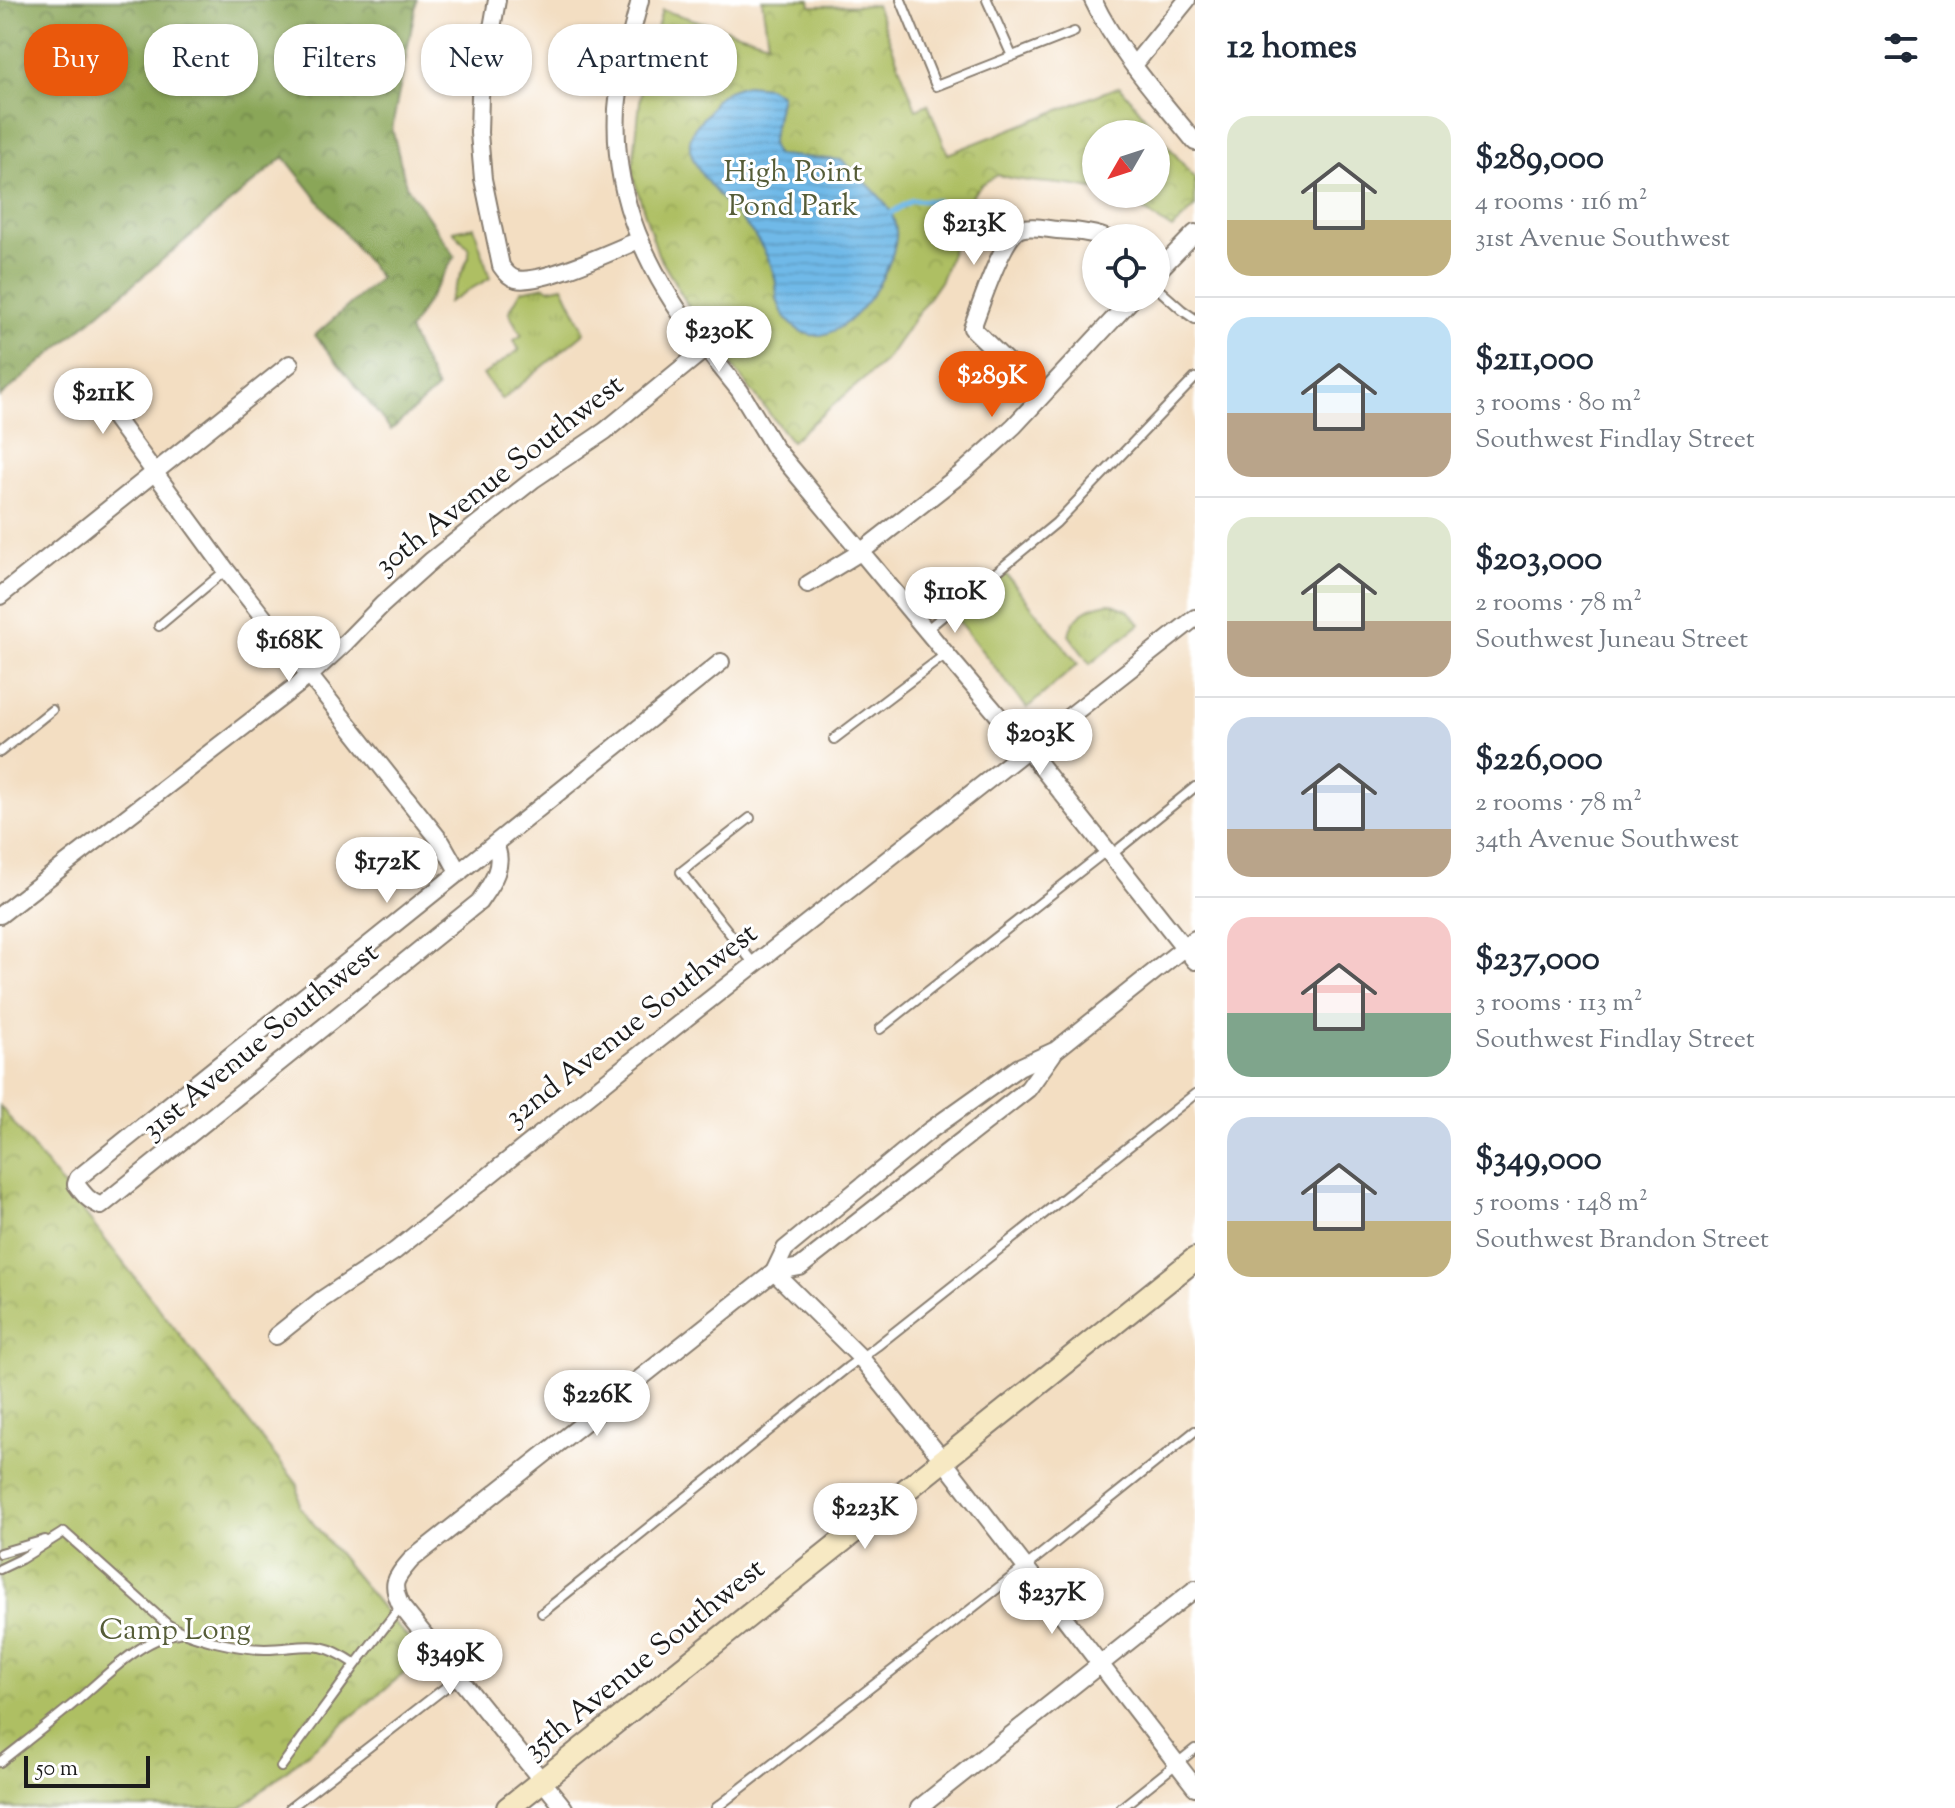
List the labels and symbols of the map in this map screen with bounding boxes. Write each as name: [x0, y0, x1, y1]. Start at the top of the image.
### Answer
north arrow: [1082, 120, 1170, 208]
park label: High Point Pond Park: [724, 152, 863, 229]
pin: $213K: [918, 199, 1030, 267]
pin: $230K: [663, 306, 775, 374]
pin: $289K: [936, 351, 1048, 419]
street label: 30th Avenue Southwest: [367, 365, 633, 587]
pin: $211K: [47, 368, 159, 436]
pin: $110K: [899, 567, 1011, 635]
pin: $168K: [233, 616, 345, 684]
pin: $203K: [984, 709, 1096, 777]
pin: $172K: [331, 837, 443, 905]
street label: 32nd Avenue Southwest: [497, 914, 767, 1138]
street label: 31st Avenue Southwest: [133, 933, 389, 1151]
pin: $226K: [541, 1370, 653, 1438]
pin: $223K: [809, 1483, 921, 1551]
street label: 35th Avenue Southwest: [515, 1549, 775, 1771]
pin: $237K: [996, 1568, 1108, 1636]
park label: Camp Long: [99, 1610, 251, 1653]
pin: $349K: [394, 1629, 506, 1697]
scale bar: [24, 1752, 150, 1788]

